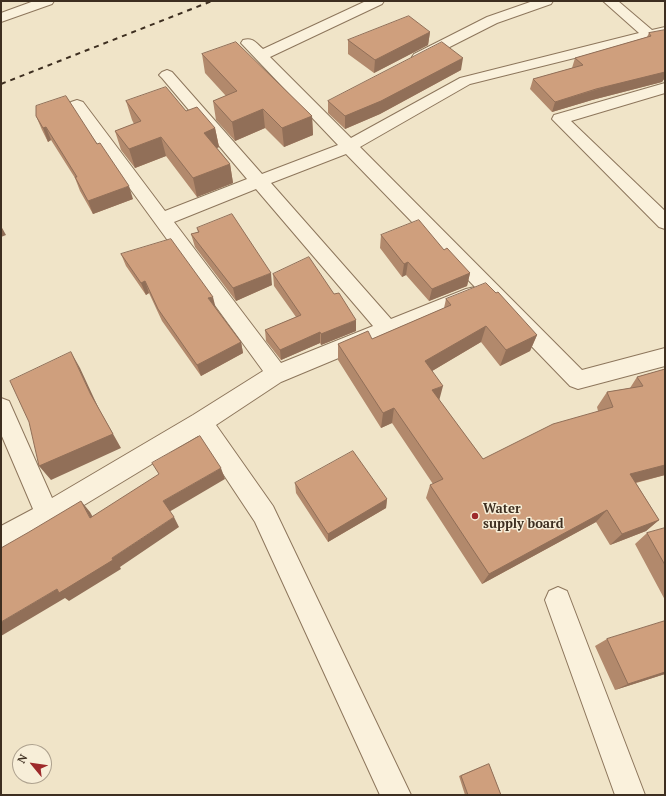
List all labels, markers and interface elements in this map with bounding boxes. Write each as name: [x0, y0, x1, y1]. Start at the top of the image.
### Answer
place label: Water supply board: [483, 501, 563, 532]
marker: Water supply board: [470, 511, 480, 521]
north arrow: [12, 744, 52, 784]
text: N: [14, 752, 31, 766]

